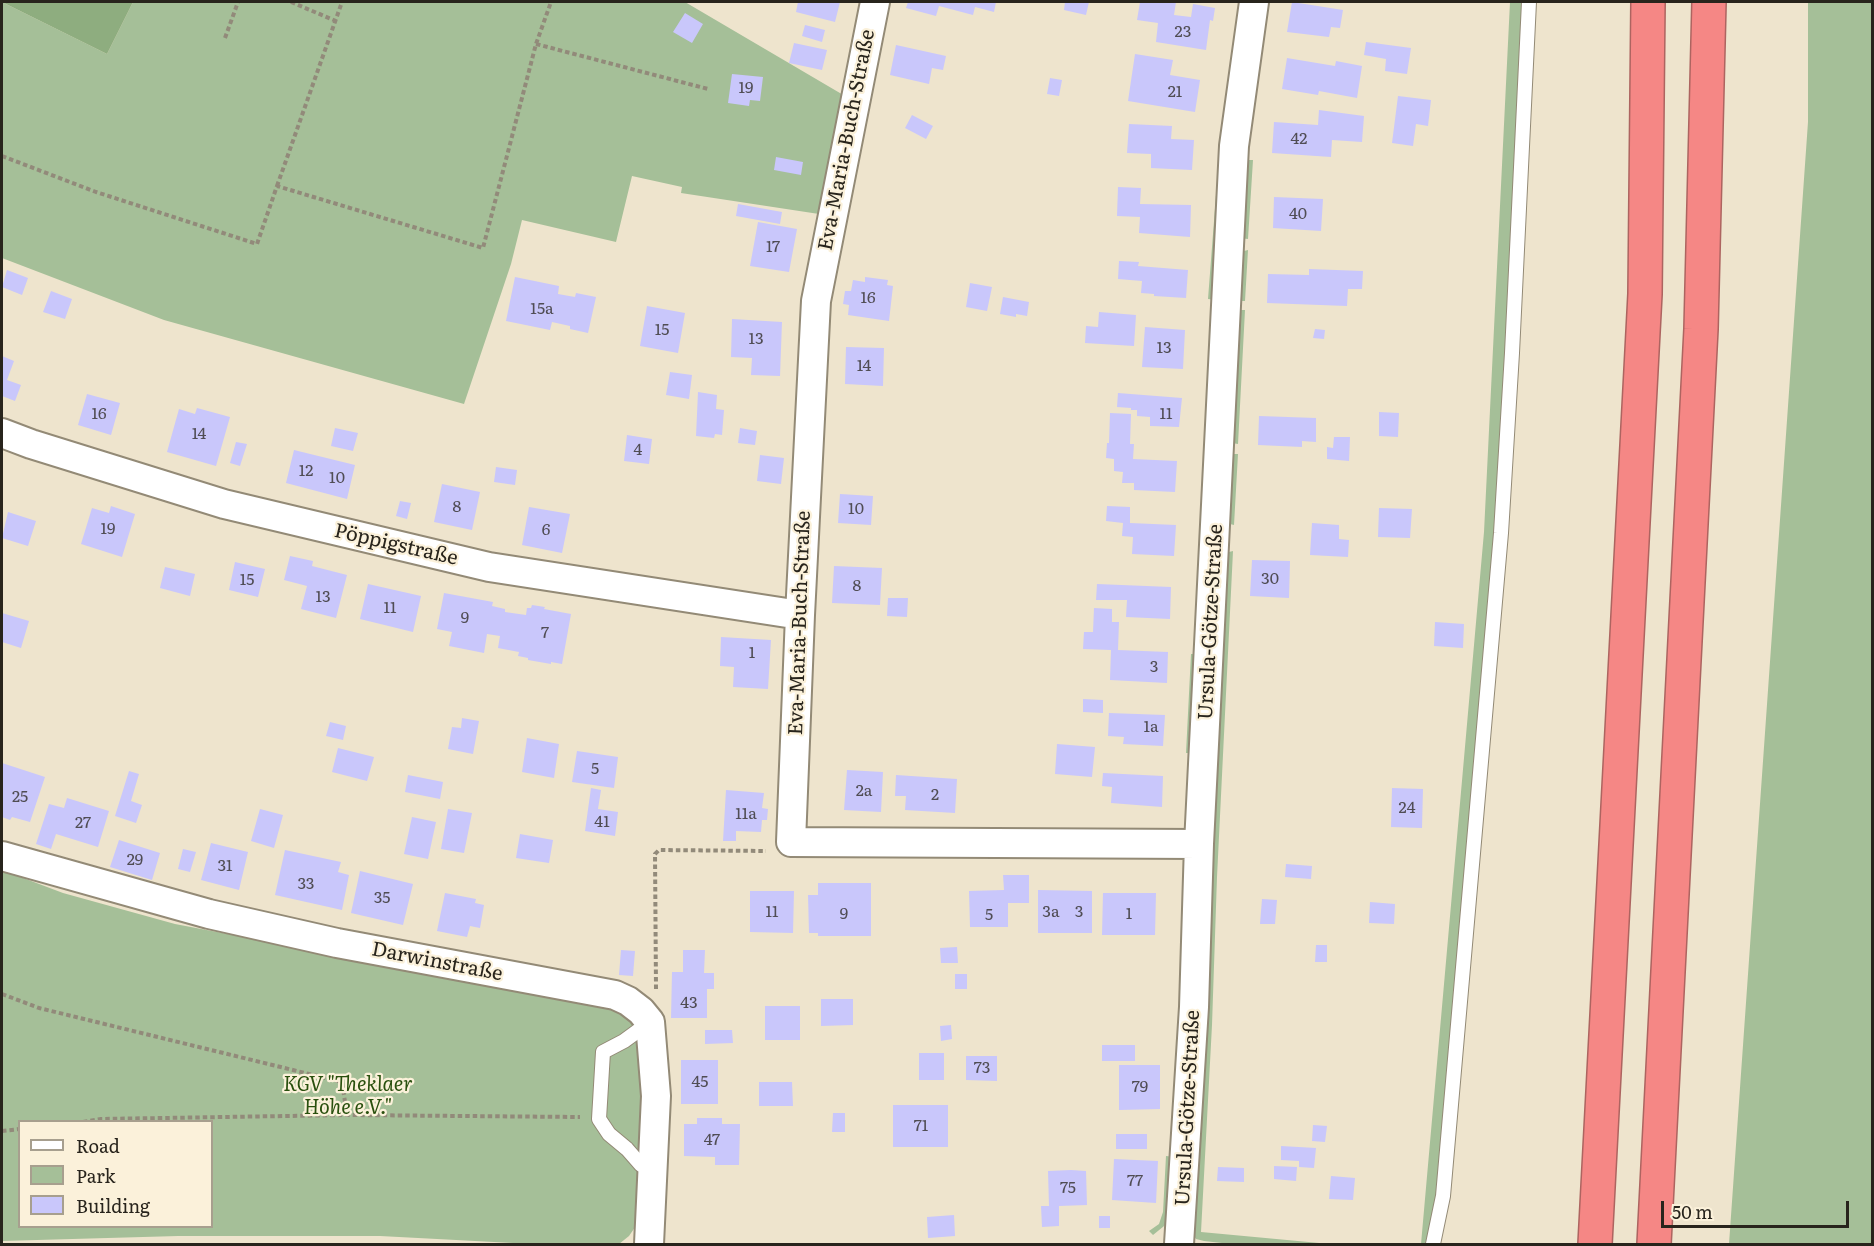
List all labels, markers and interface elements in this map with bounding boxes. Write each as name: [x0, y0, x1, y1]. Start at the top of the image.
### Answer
house number: 23: [1175, 22, 1191, 42]
street label: Eva-Maria-Buch-Straße: [814, 27, 880, 253]
house number: 19: [739, 78, 753, 98]
house number: 21: [1168, 82, 1182, 102]
house number: 42: [1291, 129, 1307, 149]
house number: 40: [1289, 204, 1307, 224]
house number: 17: [766, 237, 780, 257]
house number: 16: [860, 288, 876, 308]
house number: 15a: [530, 299, 554, 319]
house number: 15: [655, 320, 669, 340]
house number: 13: [748, 329, 764, 349]
house number: 13: [1156, 338, 1172, 358]
house number: 14: [857, 356, 871, 376]
house number: 16: [91, 404, 107, 424]
house number: 11: [1159, 404, 1173, 424]
house number: 14: [192, 424, 206, 444]
house number: 4: [634, 440, 642, 460]
house number: 12: [299, 461, 313, 481]
house number: 10: [329, 468, 345, 488]
house number: 8: [453, 497, 461, 517]
house number: 10: [848, 499, 864, 519]
street label: Eva-Maria-Buch-Straße: [784, 510, 816, 736]
house number: 19: [101, 519, 115, 539]
street label: Pöppigstraße: [332, 519, 460, 571]
house number: 6: [542, 520, 550, 540]
street label: Ursula-Götze-Straße: [1194, 523, 1228, 721]
house number: 30: [1261, 569, 1279, 589]
house number: 15: [240, 570, 254, 590]
house number: 8: [853, 576, 861, 596]
house number: 13: [315, 587, 331, 607]
house number: 11: [383, 598, 397, 618]
house number: 9: [461, 608, 469, 628]
house number: 7: [541, 623, 549, 643]
house number: 1: [749, 643, 755, 663]
house number: 3: [1150, 657, 1158, 677]
house number: 1a: [1143, 717, 1159, 737]
house number: 5: [591, 759, 599, 779]
house number: 2a: [856, 781, 872, 801]
house number: 2: [931, 785, 939, 805]
house number: 25: [12, 787, 28, 807]
house number: 24: [1399, 798, 1415, 818]
house number: 11a: [735, 804, 757, 824]
house number: 41: [594, 812, 610, 832]
house number: 27: [75, 813, 91, 833]
house number: 29: [127, 850, 143, 870]
house number: 31: [217, 856, 233, 876]
house number: 33: [298, 874, 314, 894]
house number: 35: [374, 888, 390, 908]
house number: 11: [765, 902, 779, 922]
house number: 3a: [1042, 902, 1060, 922]
house number: 3: [1075, 902, 1083, 922]
house number: 9: [840, 904, 848, 924]
house number: 1: [1126, 904, 1132, 924]
house number: 5: [985, 905, 993, 925]
street label: Darwinstraße: [369, 938, 505, 986]
house number: 43: [680, 993, 698, 1013]
street label: Ursula-Götze-Straße: [1171, 1009, 1205, 1207]
house number: 73: [974, 1058, 990, 1078]
house number: 45: [692, 1072, 708, 1092]
park label: KGV "Theklaer Höhe e.V.": [283, 1073, 413, 1120]
house number: 79: [1132, 1077, 1148, 1097]
house number: 71: [914, 1116, 928, 1136]
legend: [18, 1120, 213, 1228]
house number: 47: [704, 1130, 720, 1150]
text: Road: [76, 1132, 120, 1159]
text: Park: [76, 1162, 115, 1189]
house number: 77: [1127, 1171, 1143, 1191]
house number: 75: [1060, 1178, 1076, 1198]
scale bar: [1664, 1189, 1852, 1227]
text: Building: [76, 1192, 150, 1219]
text: 50 m: [1672, 1198, 1713, 1225]

